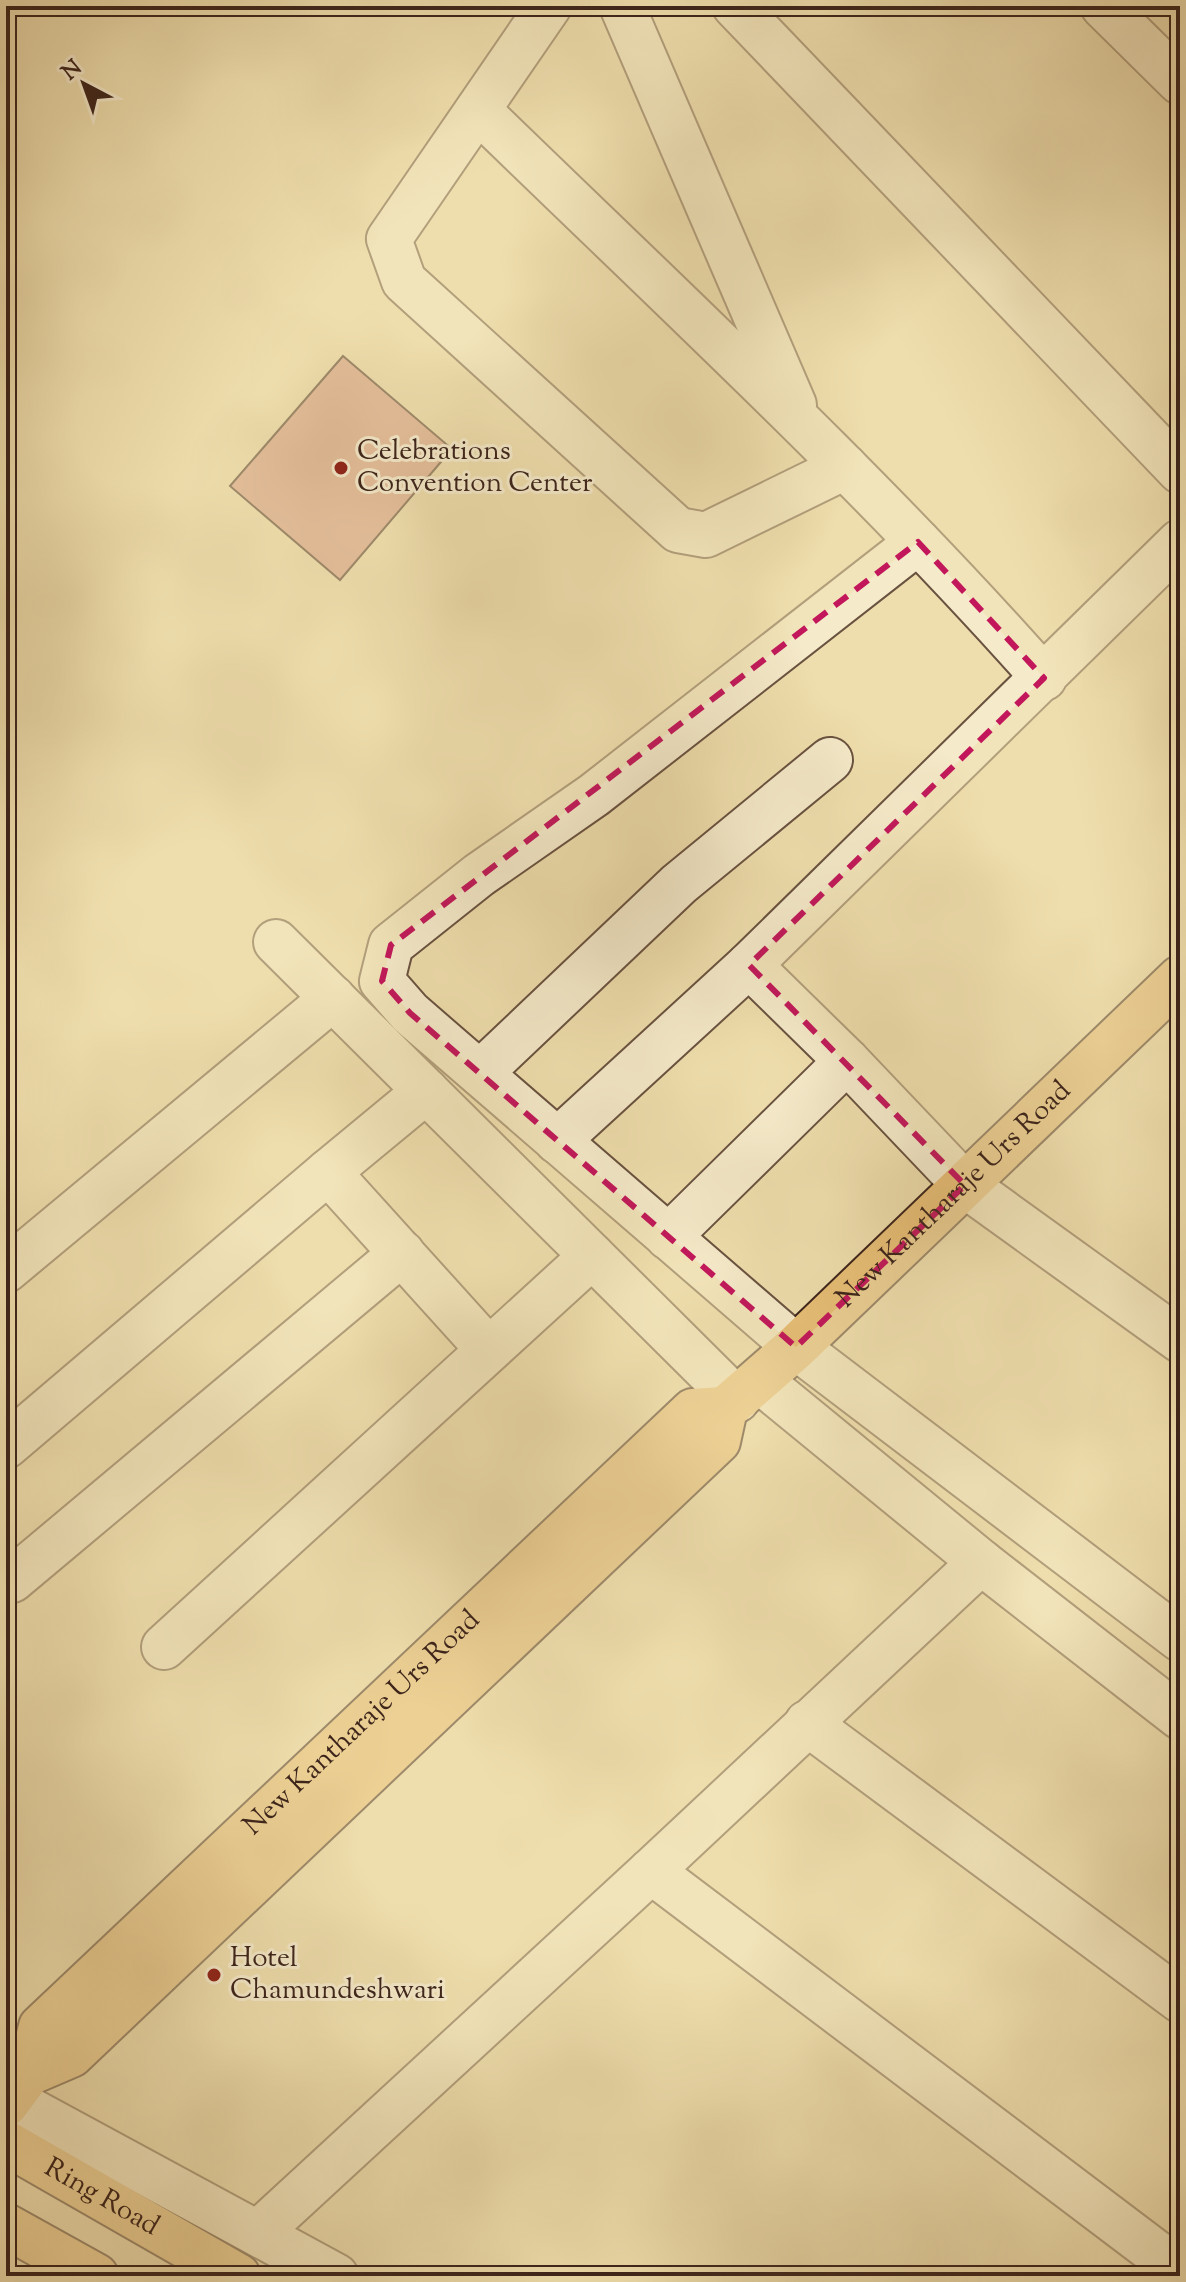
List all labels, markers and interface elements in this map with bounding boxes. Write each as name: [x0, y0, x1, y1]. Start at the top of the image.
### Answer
north arrow: [44, 44, 124, 124]
text: N: [56, 53, 90, 89]
place label: Celebrations Convention Center: [357, 432, 593, 504]
marker: Celebrations Convention Center: [332, 459, 350, 477]
street label: New Kantharaje Urs Road: [828, 1072, 1081, 1318]
street label: New Kantharaje Urs Road: [235, 1601, 490, 1846]
place label: Hotel Chamundeshwari: [230, 1939, 445, 2011]
marker: Hotel Chamundeshwari: [205, 1966, 223, 1984]
street label: Ring Road: [36, 2149, 167, 2247]

